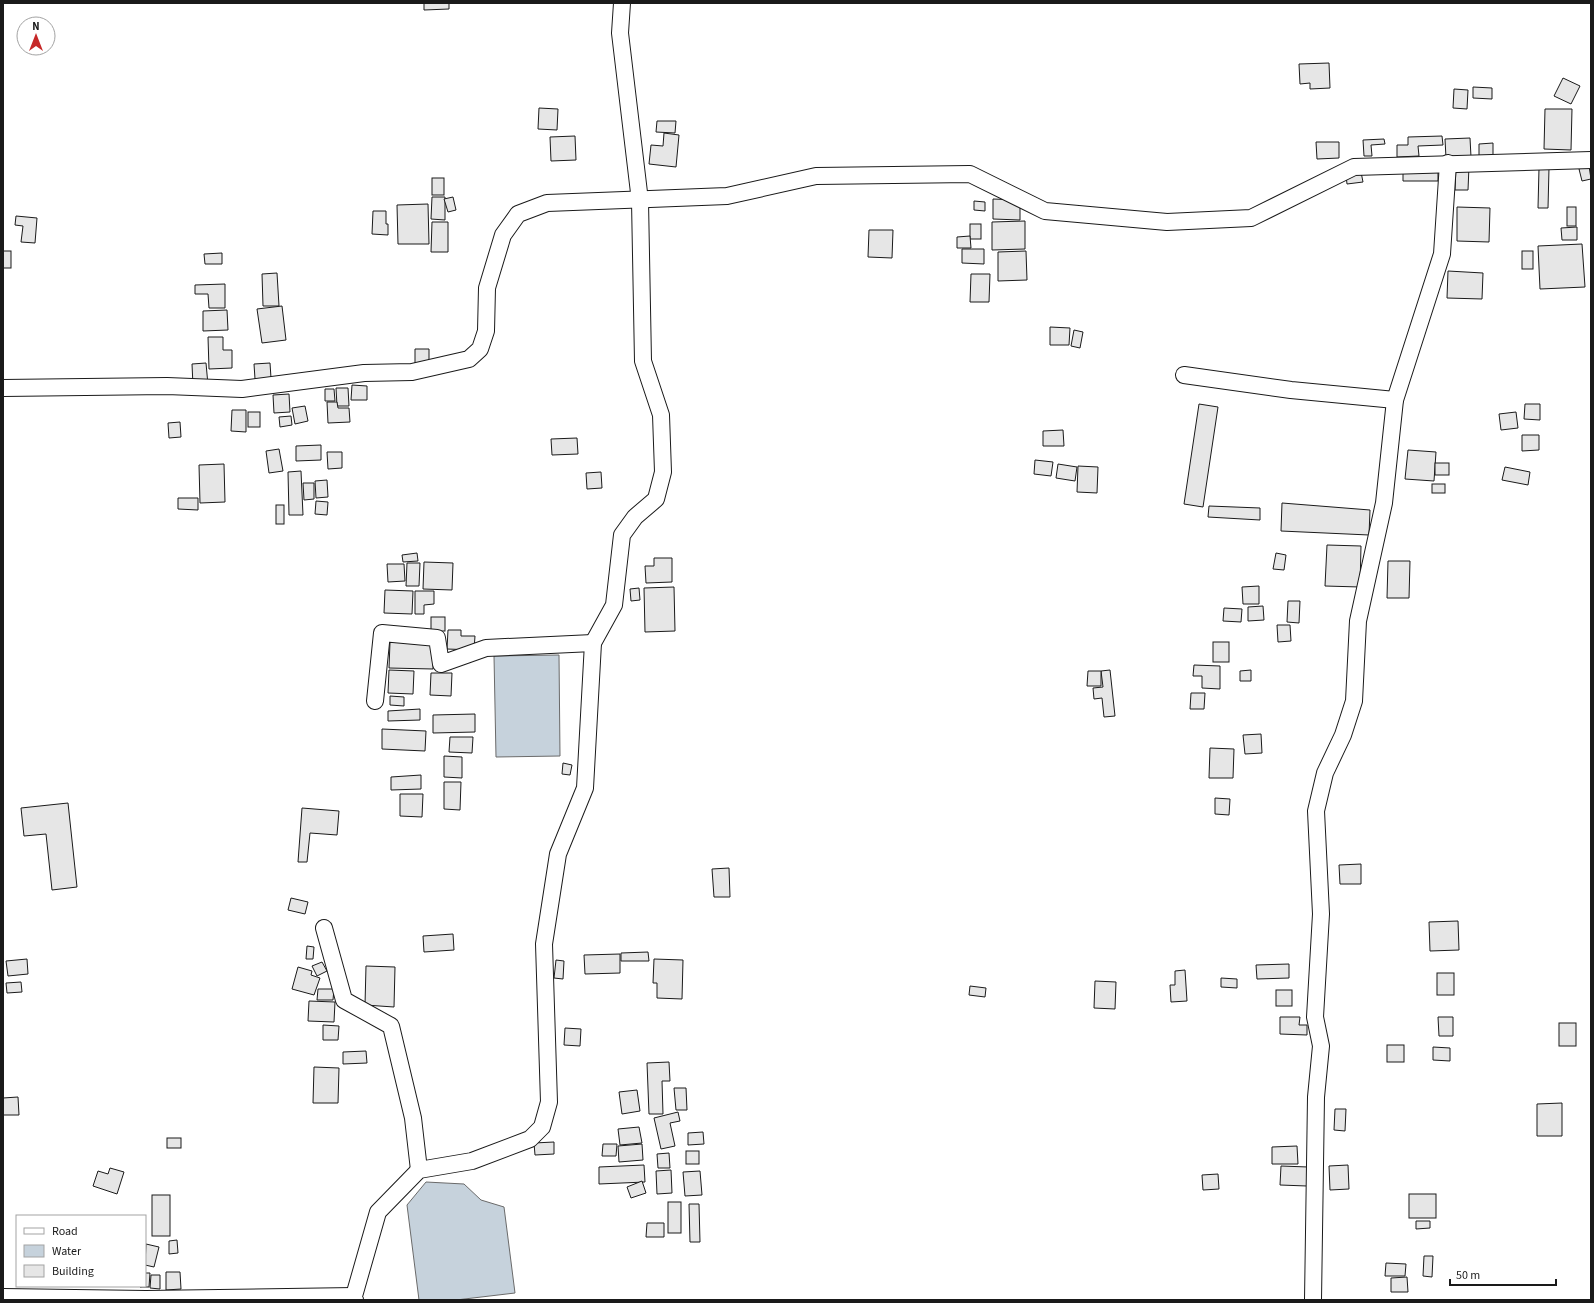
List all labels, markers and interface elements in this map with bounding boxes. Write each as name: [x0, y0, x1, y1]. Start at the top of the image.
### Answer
north arrow: [16, 16, 56, 56]
text: N: [32, 19, 40, 34]
legend: [16, 1215, 146, 1287]
text: Road: [52, 1223, 78, 1240]
text: Water: [52, 1243, 82, 1260]
scale bar: [1450, 1261, 1556, 1287]
text: Building: [52, 1263, 94, 1280]
text: 50 m: [1456, 1267, 1480, 1284]

